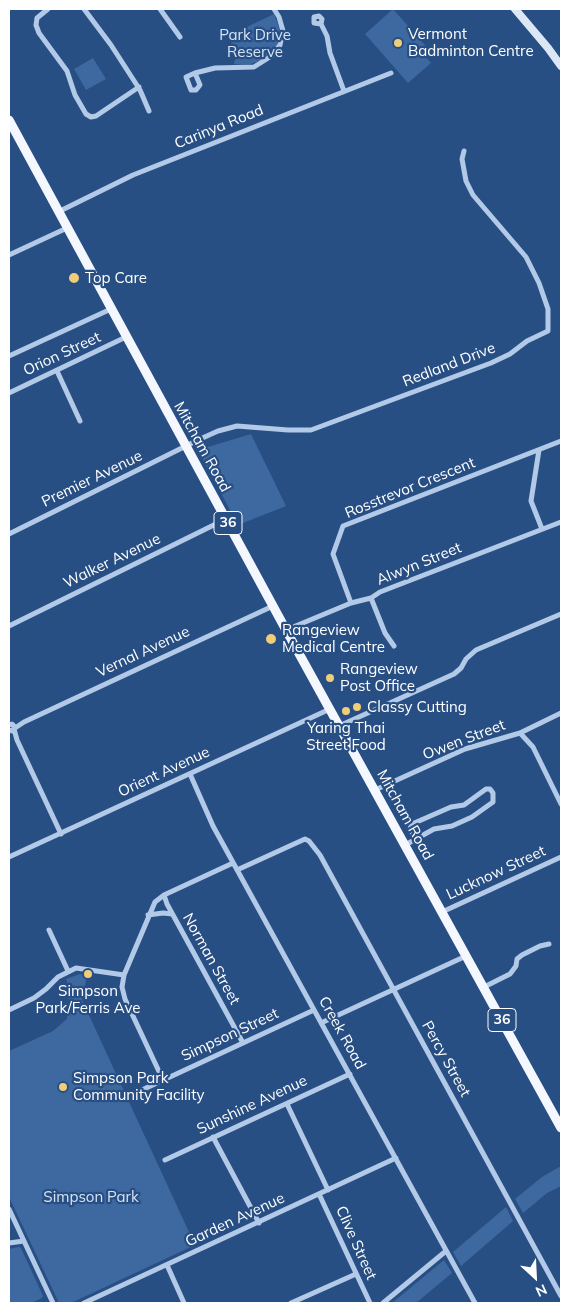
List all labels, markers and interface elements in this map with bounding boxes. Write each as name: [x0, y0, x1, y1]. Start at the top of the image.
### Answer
place label: Vermont Badminton Centre: [408, 25, 534, 60]
park label: Park Drive Reserve: [219, 26, 291, 61]
marker: Vermont Badminton Centre: [392, 37, 404, 49]
street label: Carinya Road: [172, 101, 266, 153]
place label: Top Care: [85, 269, 147, 287]
marker: Top Care: [67, 271, 81, 285]
street label: Orion Street: [20, 328, 104, 380]
street label: Redland Drive: [400, 339, 498, 391]
street label: Mitcham Road: [170, 399, 234, 495]
street label: Premier Avenue: [39, 447, 145, 511]
street label: Rosstrevor Crescent: [342, 454, 478, 522]
road number: 36: [214, 512, 242, 534]
street label: Walker Avenue: [61, 530, 163, 592]
street label: Alwyn Street: [374, 539, 464, 589]
place label: Rangeview Medical Centre: [282, 621, 385, 656]
street label: Vernal Avenue: [94, 623, 192, 681]
marker: Rangeview Medical Centre: [264, 632, 278, 646]
place label: Rangeview Post Office: [340, 660, 418, 695]
marker: Rangeview Post Office: [324, 672, 336, 684]
place label: Classy Cutting: [367, 698, 467, 716]
marker: Classy Cutting: [351, 701, 363, 713]
marker: Yaring Thai Street Food: [340, 705, 352, 717]
street label: Owen Street: [420, 716, 508, 764]
place label: Yaring Thai Street Food: [306, 719, 386, 754]
street label: Orient Avenue: [115, 743, 213, 801]
street label: Mitcham Road: [373, 767, 437, 863]
street label: Lucknow Street: [443, 842, 549, 904]
street label: Norman Street: [179, 910, 243, 1008]
marker: Simpson Park/Ferris Ave: [82, 968, 94, 980]
place label: Simpson Park/Ferris Ave: [36, 982, 140, 1017]
street label: Creek Road: [315, 994, 369, 1072]
street label: Simpson Street: [178, 1005, 282, 1065]
road number: 36: [488, 1008, 516, 1032]
street label: Percy Street: [418, 1018, 474, 1100]
place label: Simpson Park Community Facility: [73, 1069, 204, 1104]
street label: Sunshine Avenue: [194, 1072, 310, 1138]
marker: Simpson Park Community Facility: [57, 1081, 69, 1093]
park label: Simpson Park: [43, 1188, 139, 1206]
street label: Garden Avenue: [183, 1189, 287, 1251]
street label: Clive Street: [332, 1203, 380, 1283]
north arrow: [510, 1252, 560, 1302]
text: N: [533, 1280, 550, 1301]

